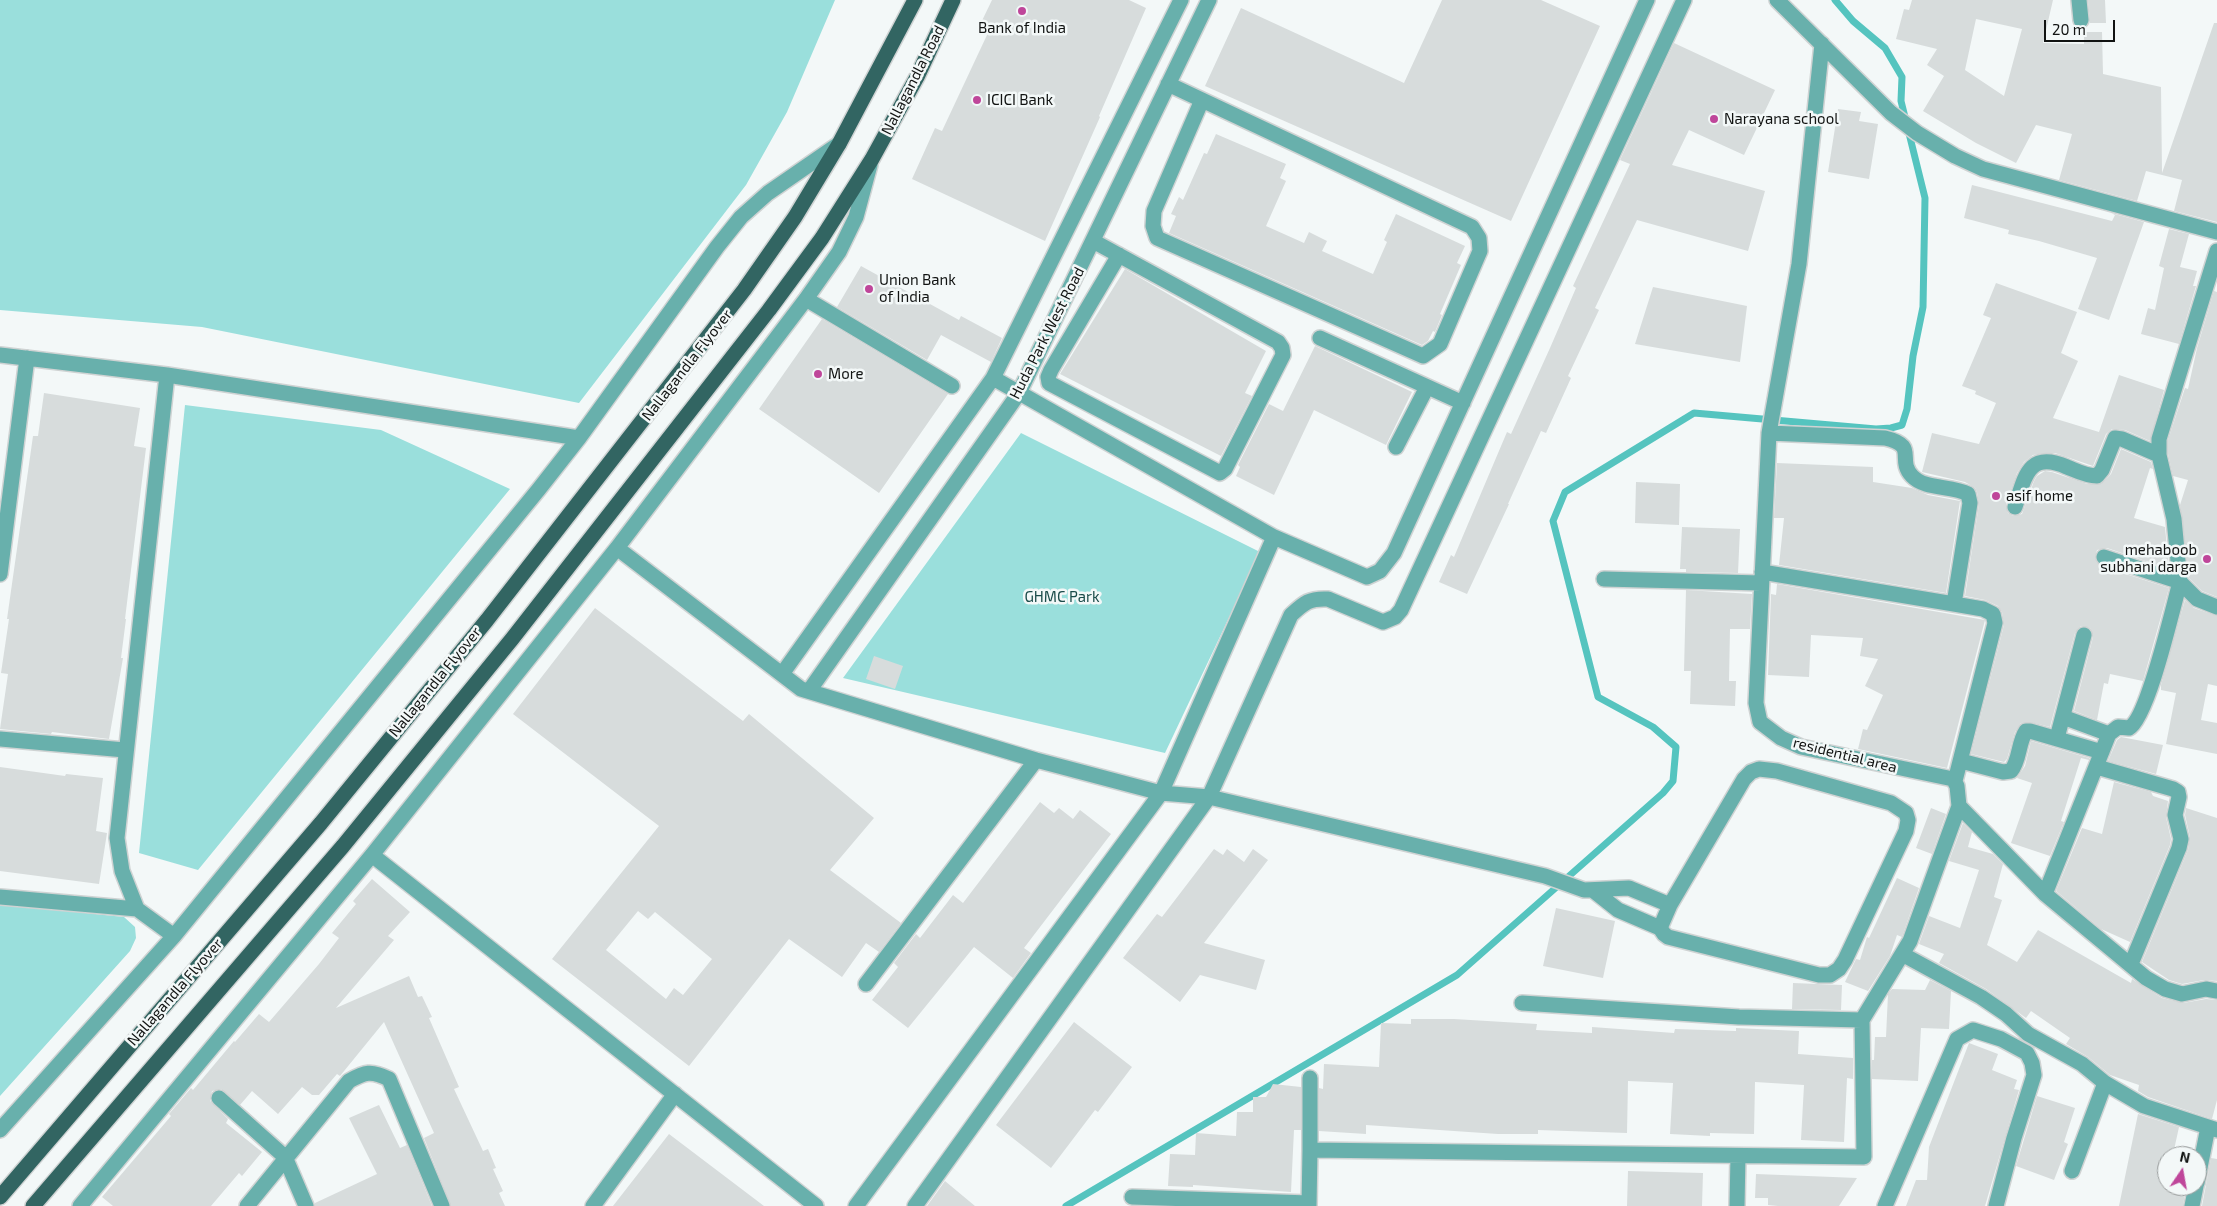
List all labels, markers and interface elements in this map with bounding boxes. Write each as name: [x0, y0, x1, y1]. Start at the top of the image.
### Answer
marker: Bank of India: [1016, 5, 1028, 17]
scale bar: [2047, 10, 2118, 42]
place label: Bank of India: [978, 19, 1066, 37]
text: 20 m: [2052, 20, 2086, 38]
street label: Nallagandla Road: [878, 22, 948, 138]
place label: ICICI Bank: [987, 91, 1053, 109]
marker: ICICI Bank: [971, 94, 983, 106]
place label: Narayana school: [1724, 110, 1839, 128]
marker: Narayana school: [1708, 113, 1720, 125]
street label: Huda Park West Road: [1006, 264, 1088, 402]
place label: Union Bank of India: [879, 271, 956, 306]
marker: Union Bank of India: [863, 283, 875, 295]
street label: Nallagandla Flyover: [638, 306, 736, 424]
place label: More: [828, 365, 864, 383]
marker: More: [812, 368, 824, 380]
place label: asif home: [2006, 487, 2073, 505]
marker: asif home: [1990, 490, 2002, 502]
place label: mehaboob subhani darga: [2100, 541, 2197, 576]
marker: mehaboob subhani darga: [2201, 553, 2213, 565]
park label: GHMC Park: [1024, 588, 1100, 606]
street label: Nallagandla Flyover: [385, 623, 485, 741]
street label: residential area: [1791, 733, 1899, 777]
street label: Nallagandla Flyover: [124, 935, 226, 1049]
north arrow: [2157, 1146, 2207, 1196]
text: N: [2178, 1147, 2192, 1166]

